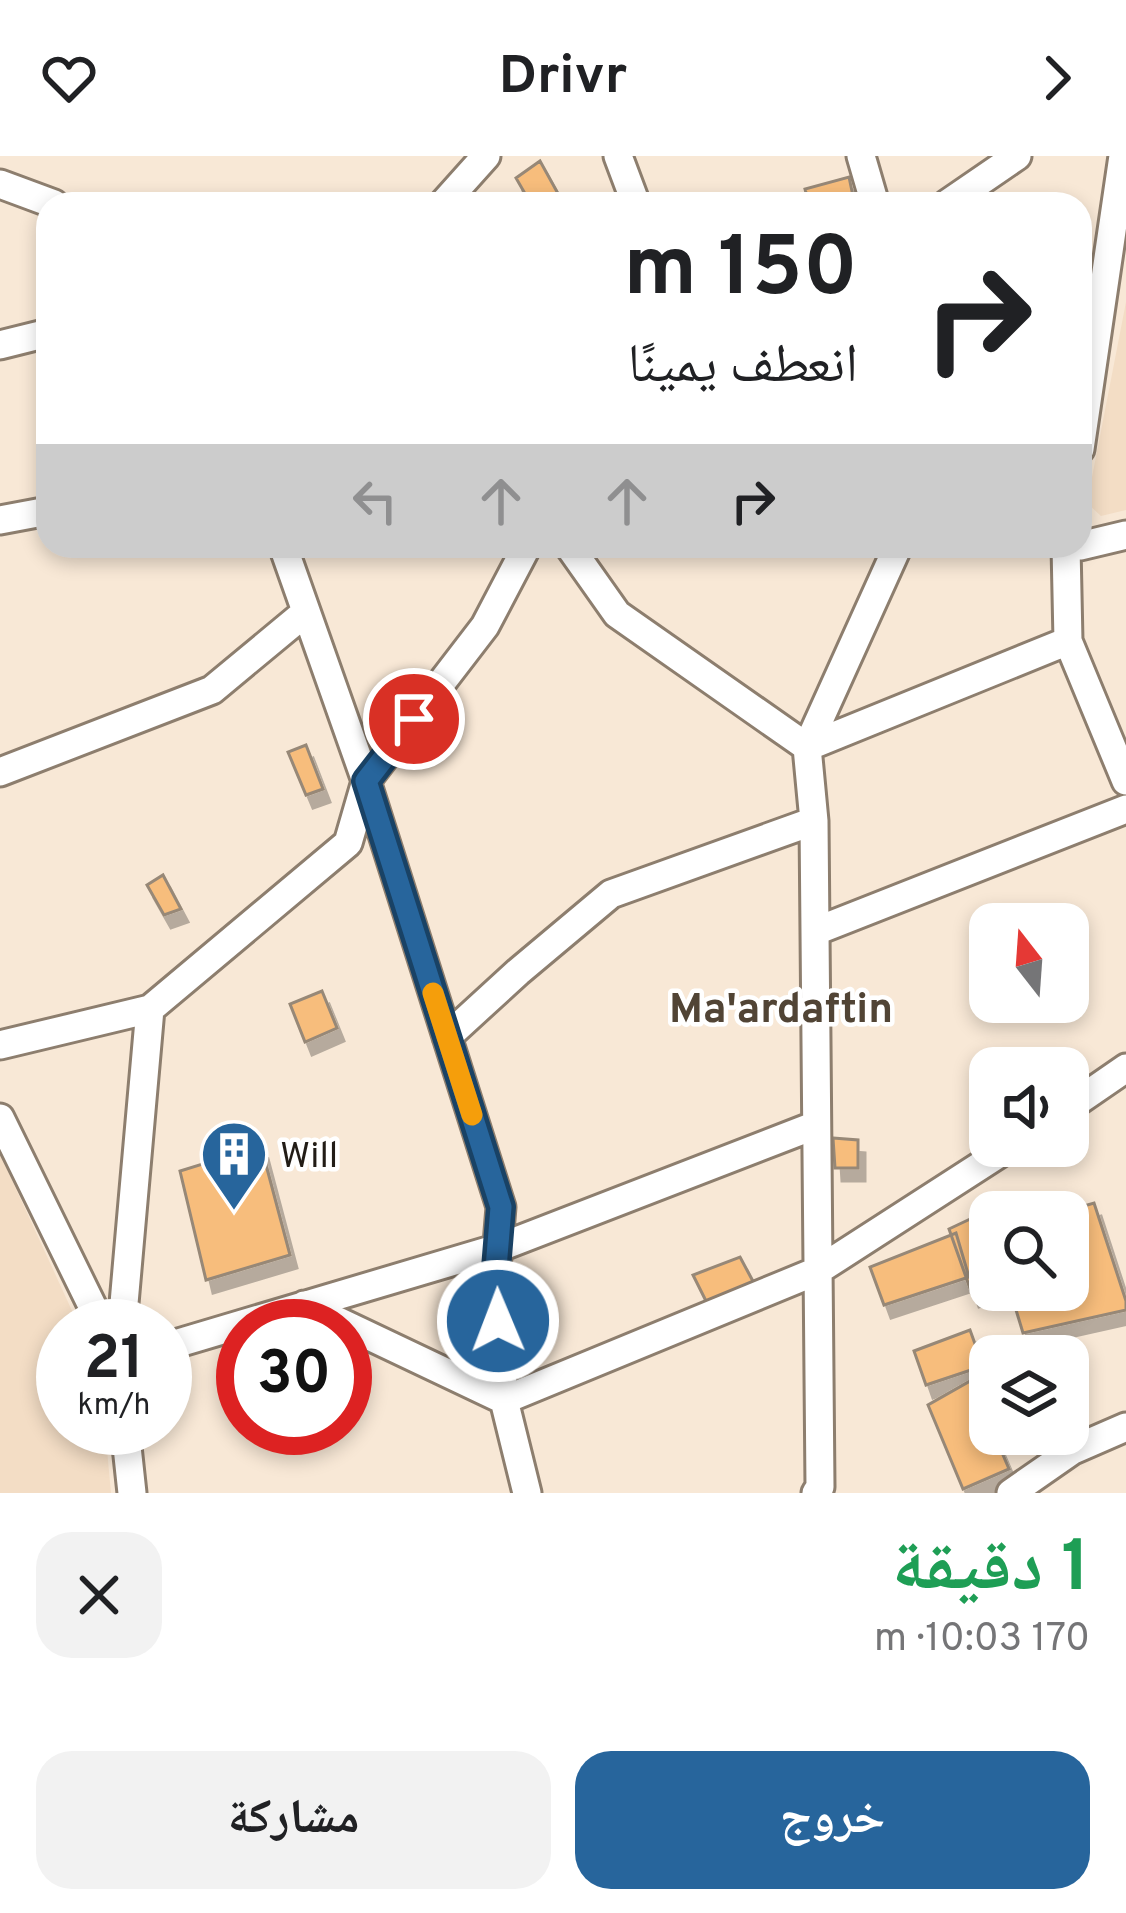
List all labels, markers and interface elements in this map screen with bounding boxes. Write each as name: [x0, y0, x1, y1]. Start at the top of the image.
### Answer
text: Drivr: [499, 44, 627, 113]
icon: heart: [36, 45, 102, 111]
icon: forward: [1024, 45, 1090, 111]
text: 150 m: [623, 219, 858, 325]
icon: right: [900, 240, 1056, 396]
text: انعطف يمينًا: [627, 333, 858, 402]
icon: left: [342, 468, 408, 534]
icon: ahead: [468, 468, 534, 534]
icon: ahead: [594, 468, 660, 534]
icon: right: [720, 468, 786, 534]
pin: [363, 668, 465, 770]
icon: arrive: [381, 686, 447, 752]
north arrow: [969, 903, 1089, 1023]
map controls: [969, 903, 1089, 1455]
district label: Ma'ardaftin: [669, 985, 893, 1038]
button: sound: [969, 1047, 1089, 1167]
building icon: Will: [199, 1119, 269, 1213]
place label: Will: [280, 1135, 338, 1181]
button: search: [969, 1191, 1089, 1311]
position arrow: [435, 1258, 561, 1384]
speed limit sign: 30: [216, 1299, 372, 1455]
text: 21: [84, 1324, 144, 1400]
button: layers: [969, 1335, 1089, 1455]
text: km/h: [78, 1388, 150, 1425]
text: 1 دقيقة: [892, 1525, 1090, 1617]
button: close: [36, 1532, 162, 1658]
text: 170 m · 10:03: [874, 1616, 1090, 1665]
button: مشاركة: [36, 1751, 551, 1889]
button: خروج: [575, 1751, 1090, 1889]

